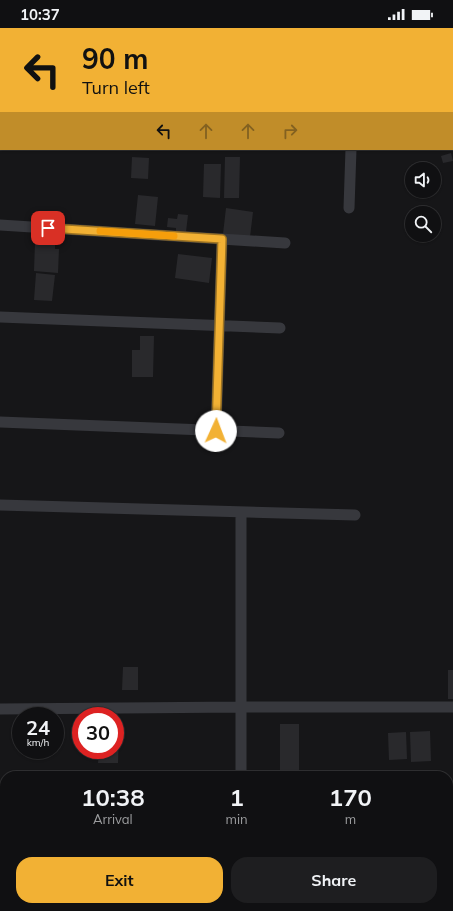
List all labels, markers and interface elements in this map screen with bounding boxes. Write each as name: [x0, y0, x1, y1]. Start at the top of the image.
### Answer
text: 10:37: [20, 5, 60, 24]
text: 90 m: [82, 41, 148, 76]
icon: left: [16, 44, 68, 96]
text: Turn left: [82, 76, 150, 99]
icon: left: [153, 120, 175, 142]
icon: ahead: [195, 120, 217, 142]
icon: ahead: [237, 120, 259, 142]
icon: right: [279, 120, 301, 142]
map controls: [405, 162, 441, 242]
button: sound: [405, 162, 441, 198]
button: search: [405, 206, 441, 242]
pin: [31, 211, 65, 245]
icon: arrive: [37, 217, 59, 239]
position arrow: [195, 410, 237, 452]
speed limit sign: 30: [72, 707, 124, 759]
text: 24: [26, 715, 50, 740]
text: km/h: [27, 736, 49, 749]
text: 10:38: [81, 782, 145, 812]
text: 1: [229, 782, 244, 812]
text: 170: [329, 782, 372, 812]
text: Arrival: [93, 811, 133, 827]
text: min: [226, 811, 248, 827]
text: m: [345, 811, 356, 827]
button: Exit: [16, 857, 223, 903]
button: Share: [231, 857, 437, 903]

